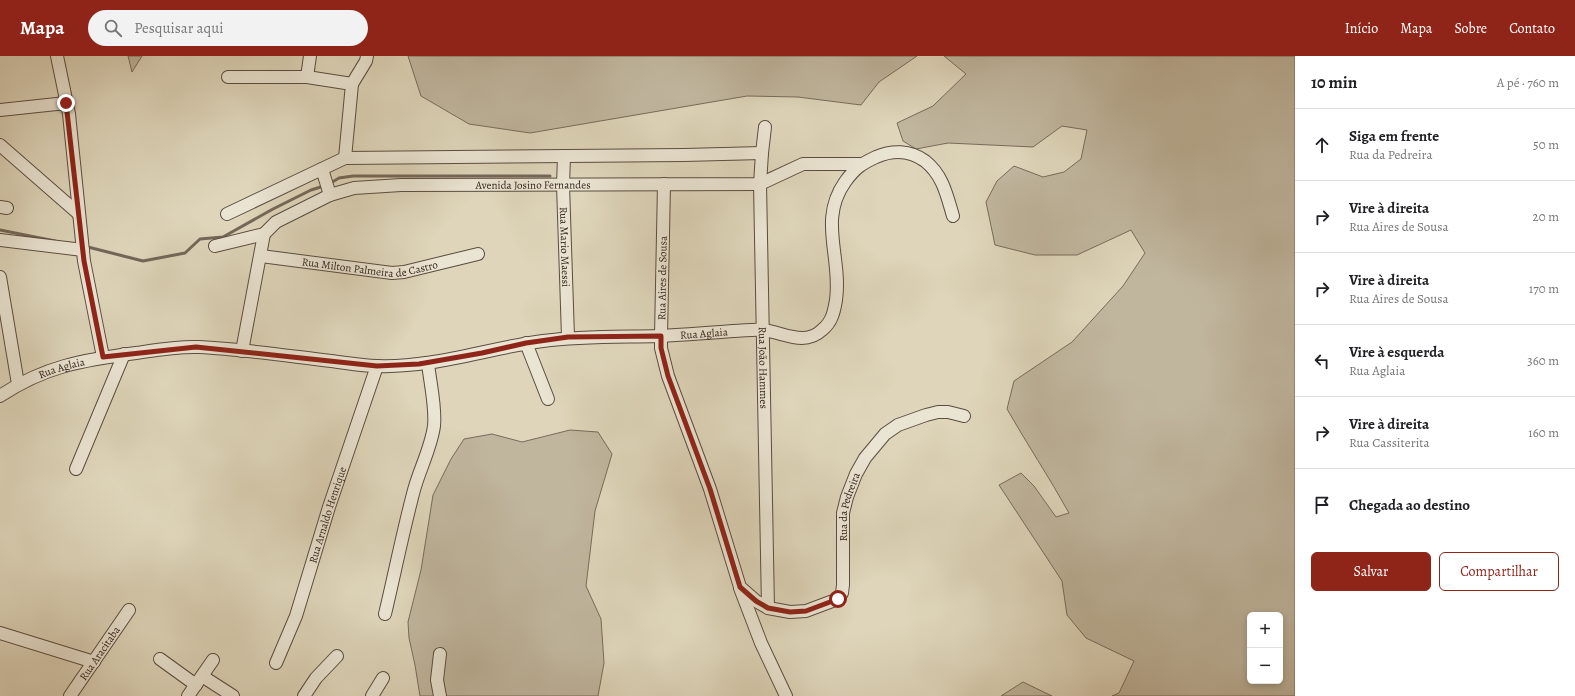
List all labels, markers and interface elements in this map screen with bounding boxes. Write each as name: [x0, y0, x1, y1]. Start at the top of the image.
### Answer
search box: [88, 10, 368, 46]
text: Mapa: [20, 15, 64, 41]
icon: search: [102, 17, 124, 39]
text: Pesquisar aqui: [134, 18, 224, 38]
text: Início: [1345, 19, 1378, 38]
text: Mapa: [1400, 19, 1432, 38]
text: Sobre: [1454, 19, 1487, 38]
text: Contato: [1509, 19, 1555, 38]
text: 10 min: [1311, 71, 1357, 94]
text: A pé · 760 m: [1497, 74, 1559, 91]
route end: [57, 94, 75, 112]
text: Siga em frente: [1349, 126, 1439, 146]
icon: ahead: [1311, 134, 1333, 156]
text: 50 m: [1533, 136, 1559, 153]
text: Rua da Pedreira: [1349, 146, 1432, 163]
street label: Avenida Josino Fernandes: [475, 177, 591, 193]
text: Vire à direita: [1349, 198, 1429, 218]
icon: right: [1311, 206, 1333, 228]
street label: Rua Mario Maessi: [556, 207, 573, 287]
text: 20 m: [1533, 208, 1559, 225]
text: Rua Aires de Sousa: [1349, 218, 1449, 235]
street label: Rua Aires de Sousa: [654, 235, 671, 320]
street label: Rua Milton Palmeira de Castro: [301, 254, 440, 281]
text: Vire à direita: [1349, 270, 1429, 290]
icon: right: [1311, 278, 1333, 300]
text: 170 m: [1529, 280, 1559, 297]
text: Rua Aires de Sousa: [1349, 290, 1449, 307]
street label: Rua Aglaia: [680, 324, 729, 343]
street label: Rua João Hammes: [755, 327, 771, 409]
text: Vire à esquerda: [1349, 342, 1445, 362]
icon: left: [1311, 350, 1333, 372]
text: 360 m: [1527, 352, 1559, 369]
street label: Rua Aglaia: [36, 354, 87, 382]
text: Rua Aglaia: [1349, 362, 1405, 379]
text: Vire à direita: [1349, 414, 1429, 434]
icon: right: [1311, 422, 1333, 444]
text: 160 m: [1528, 424, 1559, 441]
text: Rua Cassiterita: [1349, 434, 1430, 451]
street label: Rua Arnaldo Henrique: [305, 465, 350, 565]
street label: Rua da Pedreira: [836, 469, 864, 541]
icon: arrive: [1311, 494, 1333, 516]
text: Chegada ao destino: [1349, 495, 1470, 515]
button: Salvar: [1311, 552, 1431, 591]
button: Compartilhar: [1439, 552, 1559, 591]
route start: [829, 590, 847, 608]
map controls: [1247, 612, 1283, 684]
button: +: [1247, 612, 1283, 648]
street label: Rua Aracitaba: [76, 623, 124, 683]
button: −: [1247, 648, 1283, 684]

